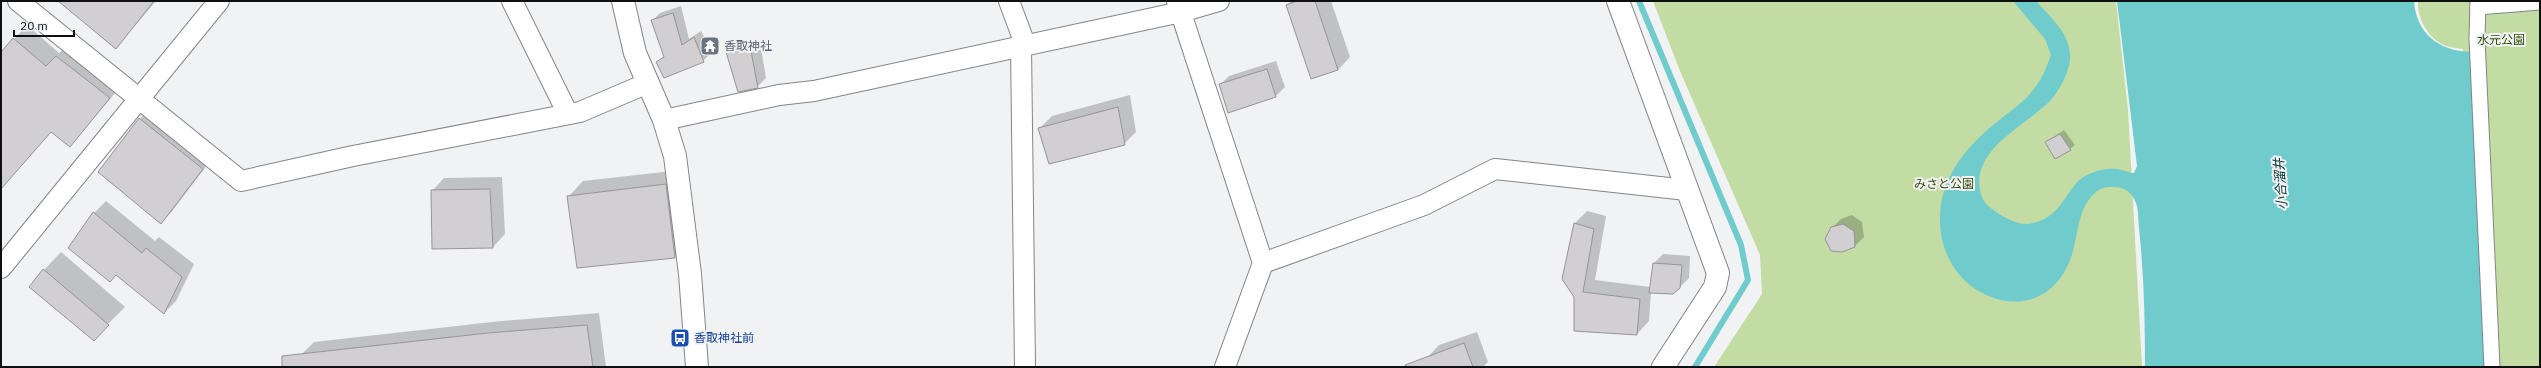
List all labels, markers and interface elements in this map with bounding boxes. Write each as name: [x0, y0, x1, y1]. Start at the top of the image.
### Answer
scale bar: [14, 12, 74, 38]
text: 20 m: [20, 18, 48, 33]
park label: 水元公園: [2477, 32, 2525, 47]
temple icon: 香取神社: [699, 35, 721, 57]
place label: 香取神社: [724, 38, 772, 53]
water label: 小合溜井: [2270, 156, 2291, 211]
park label: みさと公園: [1914, 176, 1974, 191]
bus stop icon: 香取神社前: [669, 327, 691, 349]
place label: 香取神社前: [694, 330, 754, 345]

